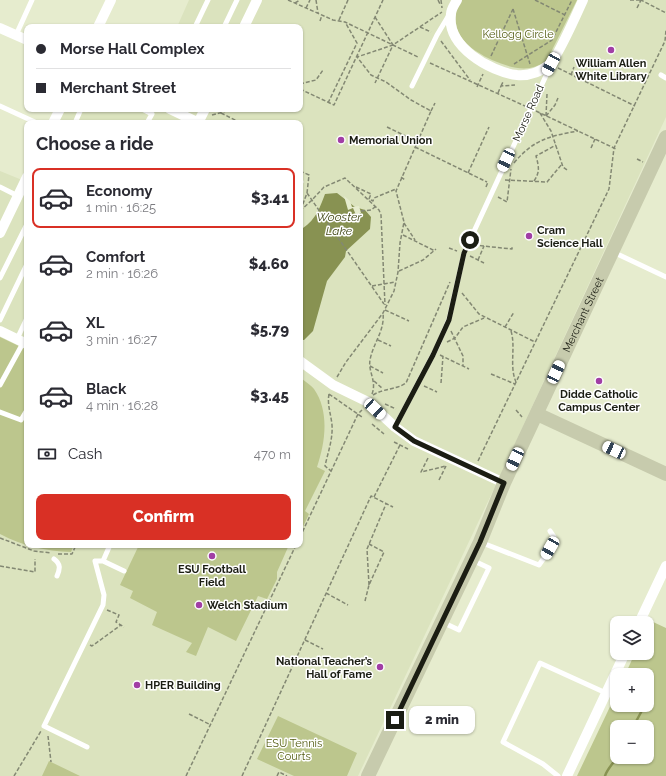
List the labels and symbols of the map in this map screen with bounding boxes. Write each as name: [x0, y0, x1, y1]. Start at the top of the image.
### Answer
park label: Kellogg Circle: [482, 28, 554, 41]
marker: William Allen White Library: [606, 45, 616, 55]
car: [540, 51, 562, 77]
place label: William Allen White Library: [575, 57, 647, 83]
street label: Morse Road: [510, 83, 547, 144]
place label: Memorial Union: [349, 134, 432, 147]
marker: Memorial Union: [336, 135, 346, 145]
car: [495, 147, 517, 173]
water label: Wooster Lake: [317, 210, 362, 238]
place label: Cram Science Hall: [537, 224, 603, 250]
route start: [461, 231, 479, 249]
marker: Cram Science Hall: [524, 231, 534, 241]
street label: Merchant Street: [560, 275, 607, 355]
car: [545, 359, 567, 385]
marker: Didde Catholic Campus Center: [594, 376, 604, 386]
place label: Didde Catholic Campus Center: [558, 388, 641, 414]
car: [362, 396, 388, 422]
car: [601, 439, 627, 461]
car: [504, 446, 526, 472]
car: [539, 535, 561, 561]
marker: ESU Football Field: [207, 551, 217, 561]
place label: ESU Football Field: [178, 563, 246, 589]
place label: Welch Stadium: [207, 599, 287, 612]
marker: Welch Stadium: [194, 600, 204, 610]
place label: National Teacher’s Hall of Fame: [276, 655, 373, 681]
marker: National Teacher’s Hall of Fame: [375, 662, 385, 672]
place label: HPER Building: [145, 679, 221, 692]
marker: HPER Building: [132, 680, 142, 690]
callout: 2 min: [409, 706, 475, 734]
route end: [386, 711, 404, 729]
park label: ESU Tennis Courts: [266, 737, 322, 763]

